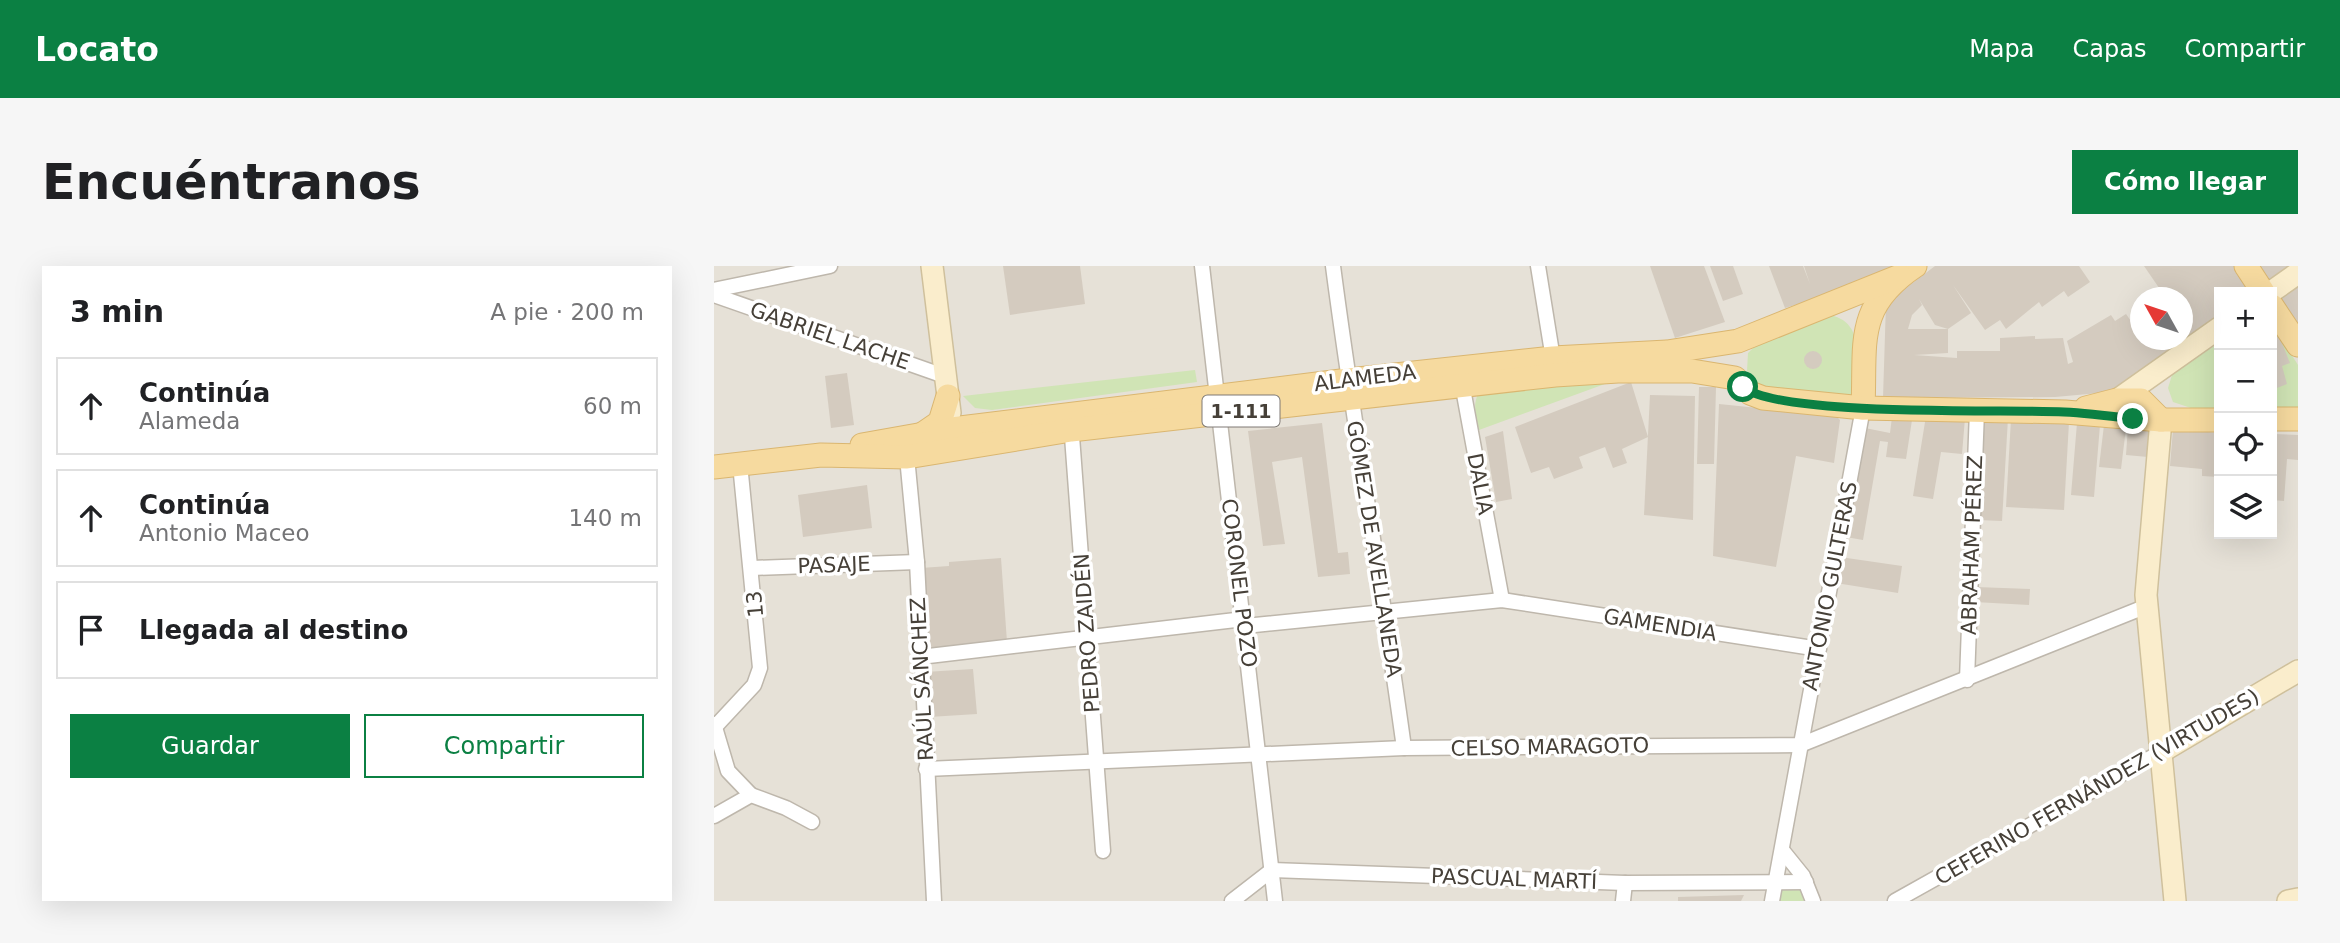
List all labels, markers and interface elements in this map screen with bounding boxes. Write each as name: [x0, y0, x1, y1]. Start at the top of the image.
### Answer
text: Locato: [35, 30, 159, 69]
text: Mapa: [1969, 35, 2035, 63]
text: Capas: [2073, 35, 2146, 63]
text: Compartir: [2184, 35, 2305, 63]
button: Cómo llegar: [2072, 150, 2298, 214]
text: Encuéntranos: [42, 154, 421, 211]
north arrow: [2130, 287, 2193, 350]
map controls: [2214, 287, 2277, 539]
button: +: [2214, 287, 2277, 350]
text: 3 min: [70, 294, 164, 329]
street label: GABRIEL LACHE: [747, 297, 913, 375]
text: A pie · 200 m: [490, 299, 644, 325]
button: −: [2214, 350, 2277, 413]
street label: ALAMEDA: [1313, 360, 1418, 396]
route start: [1727, 371, 1758, 402]
text: Continúa: [139, 378, 270, 408]
icon: ahead: [72, 387, 110, 425]
text: 60 m: [583, 393, 642, 419]
road number: 1-111: [1203, 396, 1280, 426]
route end: [2117, 403, 2148, 434]
text: Alameda: [139, 408, 240, 434]
button: locate: [2214, 413, 2277, 476]
street label: GÓMEZ DE AVELLANEDA: [1342, 419, 1407, 680]
street label: DALIA: [1462, 451, 1498, 518]
street label: ABRAHAM PÉREZ: [1956, 455, 1987, 635]
button: layers: [2214, 476, 2277, 539]
street label: ANTONIO GULTERAS: [1798, 479, 1862, 693]
text: Continúa: [139, 490, 270, 520]
street label: CORONEL POZO: [1217, 497, 1261, 669]
icon: ahead: [72, 499, 110, 537]
text: 140 m: [568, 505, 642, 531]
text: Antonio Maceo: [139, 520, 310, 546]
street label: PASAJE: [797, 552, 871, 578]
street label: PEDRO ZAIDÉN: [1068, 552, 1105, 714]
street label: 13: [742, 590, 768, 618]
street label: RAÚL SÁNCHEZ: [905, 597, 938, 761]
street label: GAMENDIA: [1602, 604, 1719, 646]
icon: arrive: [72, 611, 110, 649]
text: Llegada al destino: [139, 615, 408, 645]
street label: CEFERINO FERNÁNDEZ (VIRTUDES): [1930, 683, 2263, 890]
button: Guardar: [70, 714, 350, 778]
button: Compartir: [364, 714, 644, 778]
street label: CELSO MARAGOTO: [1451, 733, 1649, 761]
street label: PASCUAL MARTÍ: [1430, 863, 1598, 894]

